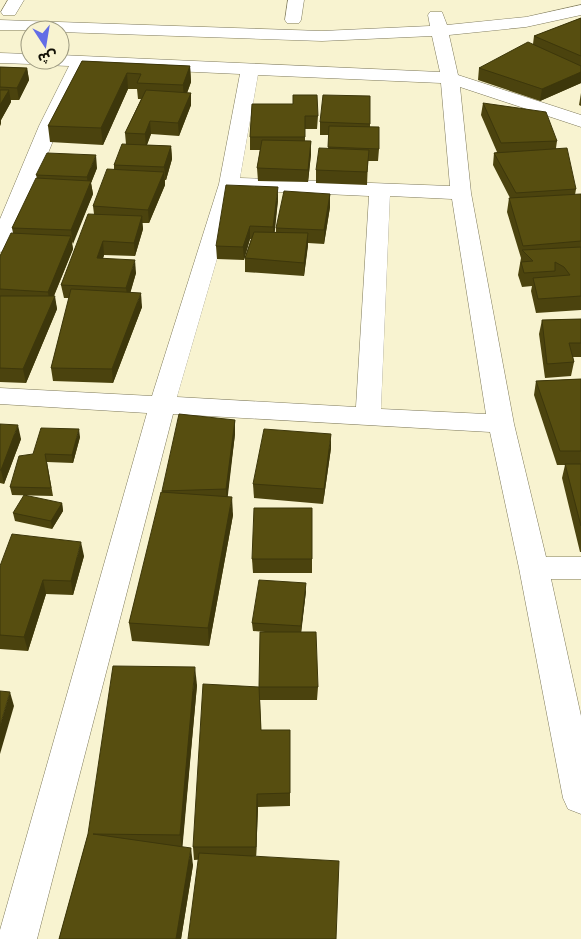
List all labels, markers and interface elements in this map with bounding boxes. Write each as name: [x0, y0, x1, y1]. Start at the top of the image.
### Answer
north arrow: [20, 20, 70, 70]
text: ش: [36, 47, 59, 68]

